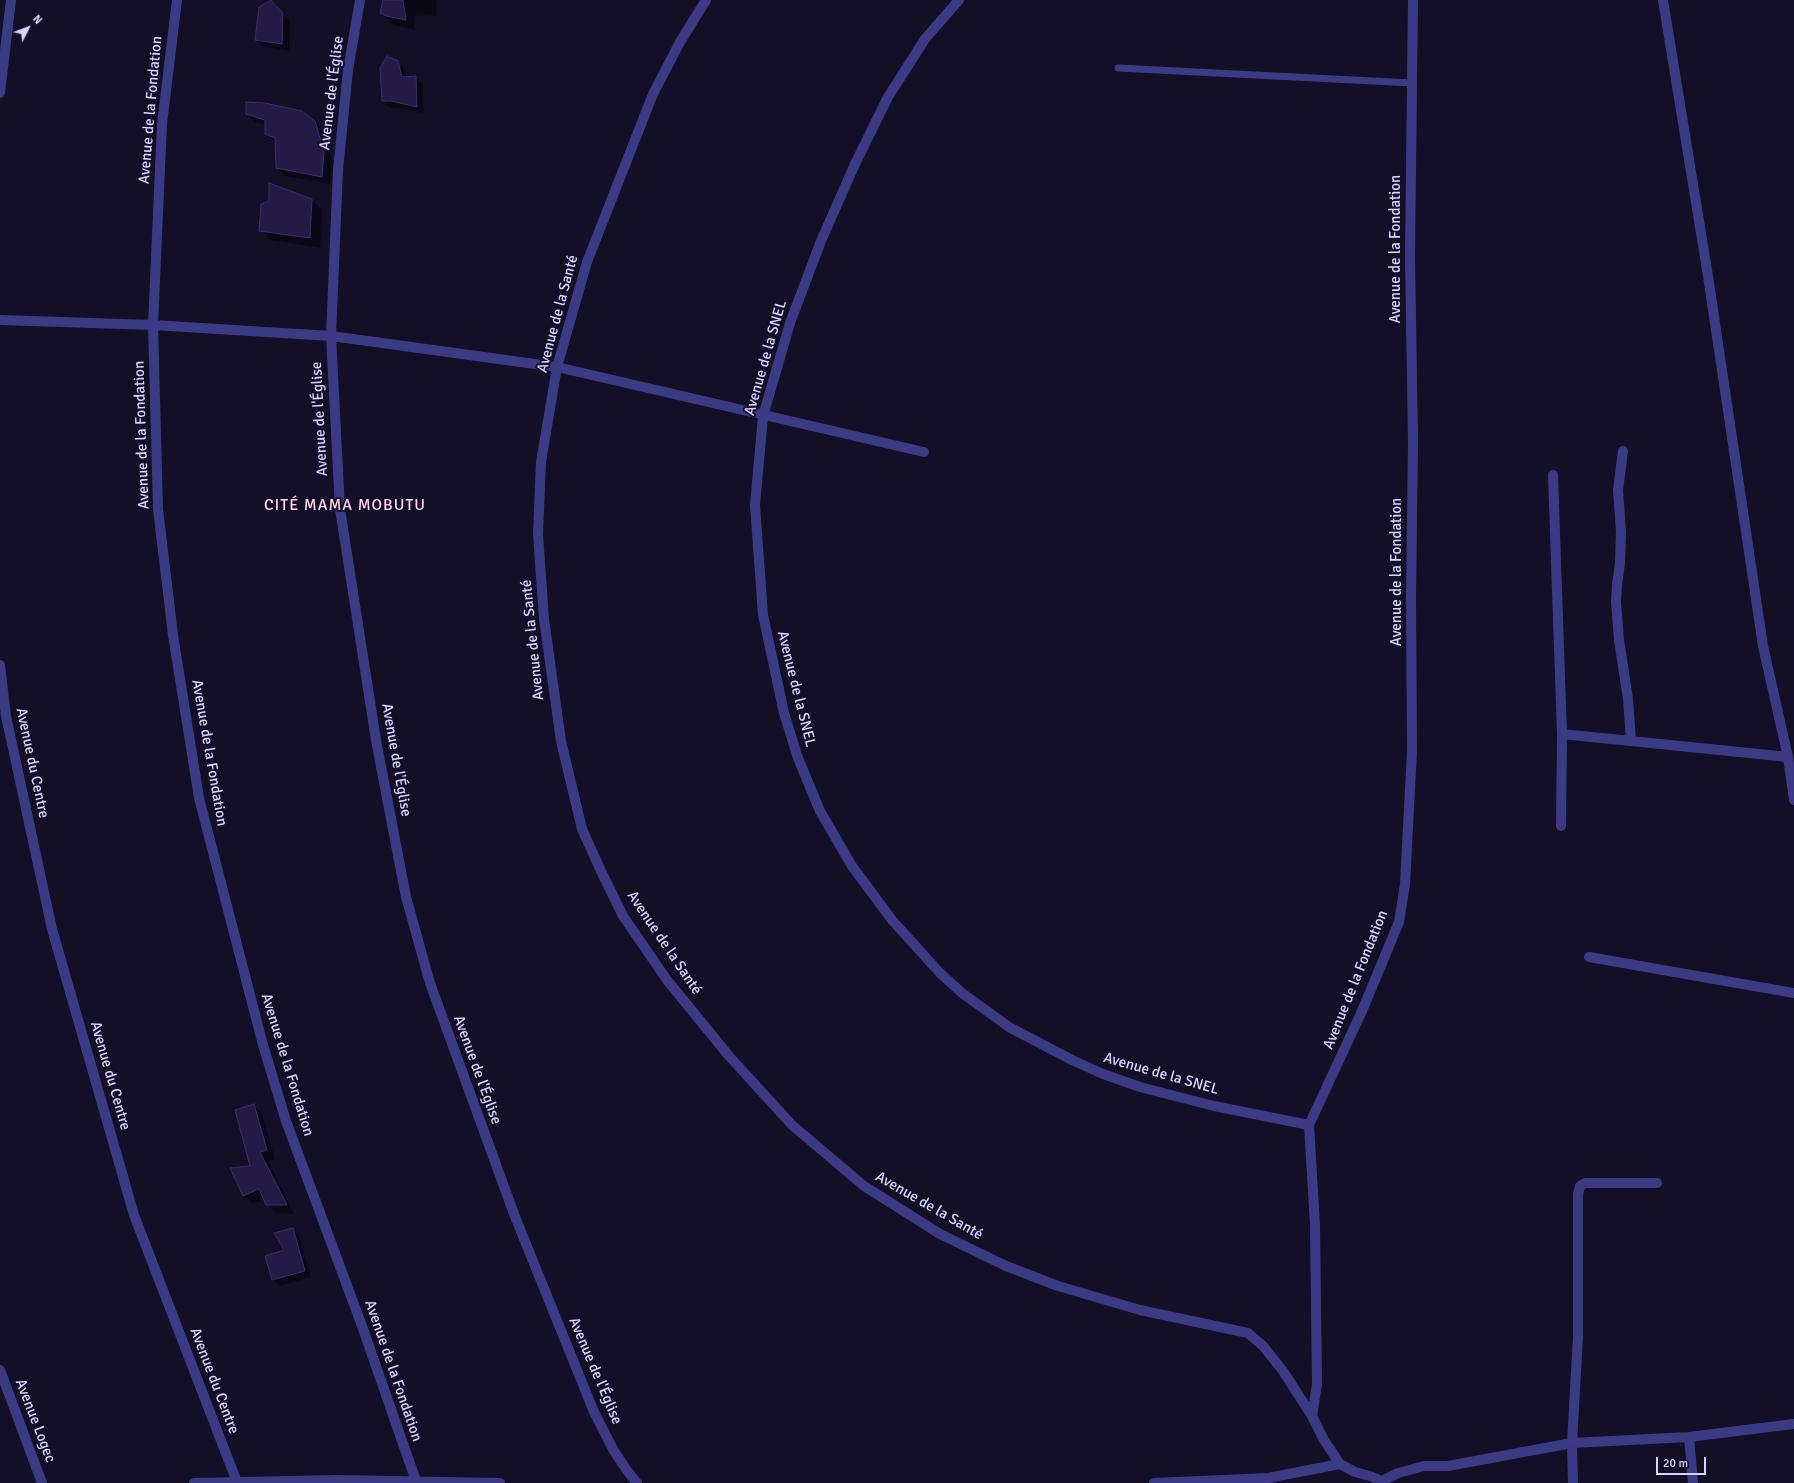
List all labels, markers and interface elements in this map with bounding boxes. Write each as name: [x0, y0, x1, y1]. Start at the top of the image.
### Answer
north arrow: [8, 8, 48, 48]
text: N: [30, 12, 45, 27]
street label: Avenue de la Fondation: [136, 35, 166, 185]
street label: Avenue de l'Église: [316, 35, 348, 151]
street label: Avenue de la Fondation: [1387, 175, 1405, 323]
street label: Avenue de la Santé: [534, 253, 582, 375]
street label: Avenue de la SNEL: [741, 298, 791, 418]
street label: Avenue de la Fondation: [130, 360, 154, 510]
street label: Avenue de l'Église: [308, 361, 332, 477]
district label: CITÉ MAMA MOBUTU: [264, 496, 426, 516]
street label: Avenue de la Fondation: [1388, 498, 1406, 646]
street label: Avenue de la Santé: [518, 579, 548, 701]
street label: Avenue de la SNEL: [773, 629, 819, 749]
street label: Avenue de la Fondation: [187, 678, 231, 828]
street label: Avenue de l'Église: [377, 702, 415, 818]
street label: Avenue du Centre: [12, 706, 52, 820]
street label: Avenue de la Santé: [623, 888, 705, 998]
street label: Avenue de la Fondation: [1320, 908, 1392, 1052]
street label: Avenue de la Fondation: [257, 991, 317, 1139]
street label: Avenue de l'Église: [449, 1013, 505, 1127]
street label: Avenue du Centre: [86, 1020, 134, 1132]
street label: Avenue de la SNEL: [1101, 1049, 1221, 1099]
street label: Avenue de la Santé: [872, 1168, 986, 1244]
street label: Avenue de la Fondation: [360, 1298, 426, 1444]
street label: Avenue de l'Église: [564, 1315, 626, 1427]
street label: Avenue du Centre: [185, 1325, 243, 1437]
street label: Avenue Logec: [11, 1377, 59, 1465]
scale bar: [1658, 1449, 1708, 1475]
text: 20 m: [1663, 1456, 1688, 1471]

